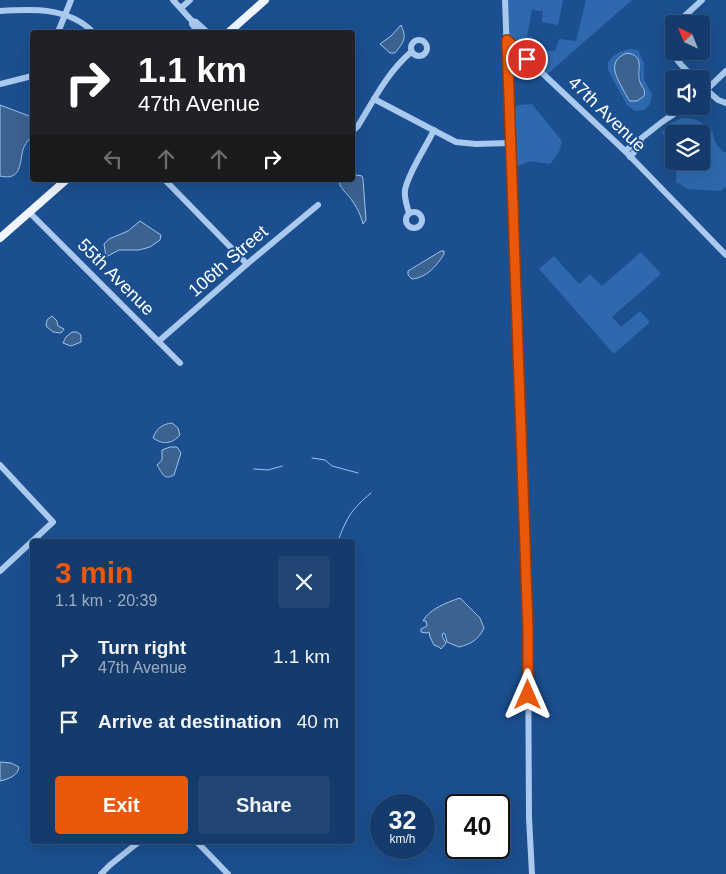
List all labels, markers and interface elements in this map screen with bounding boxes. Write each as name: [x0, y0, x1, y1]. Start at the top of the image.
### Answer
north arrow: [665, 15, 710, 60]
map controls: [665, 15, 710, 170]
pin: [506, 38, 548, 80]
icon: arrive: [513, 45, 541, 73]
icon: right: [55, 50, 120, 115]
text: 1.1 km: [138, 50, 247, 89]
button: sound: [665, 70, 710, 115]
street label: 47th Avenue: [564, 72, 650, 156]
text: 47th Avenue: [138, 91, 260, 116]
button: layers: [665, 125, 710, 170]
icon: left: [99, 145, 127, 173]
icon: ahead: [152, 145, 180, 173]
icon: ahead: [205, 145, 233, 173]
icon: right: [258, 145, 286, 173]
street label: 106th Street: [184, 221, 272, 301]
street label: 55th Avenue: [74, 235, 158, 319]
text: 3 min: [55, 556, 133, 589]
button: close: [278, 556, 330, 608]
text: 1.1 km · 20:39: [55, 592, 157, 609]
text: Turn right: [98, 637, 186, 658]
icon: right: [55, 643, 83, 671]
text: 1.1 km: [273, 646, 330, 667]
text: 47th Avenue: [98, 659, 187, 676]
position arrow: [501, 668, 553, 720]
icon: arrive: [55, 708, 83, 736]
text: Arrive at destination: [98, 711, 282, 732]
text: 40 m: [297, 711, 339, 732]
button: Exit: [55, 776, 188, 834]
button: Share: [198, 776, 330, 834]
speed limit sign: 40: [445, 794, 510, 859]
text: 32: [389, 806, 416, 834]
text: km/h: [389, 832, 416, 846]

